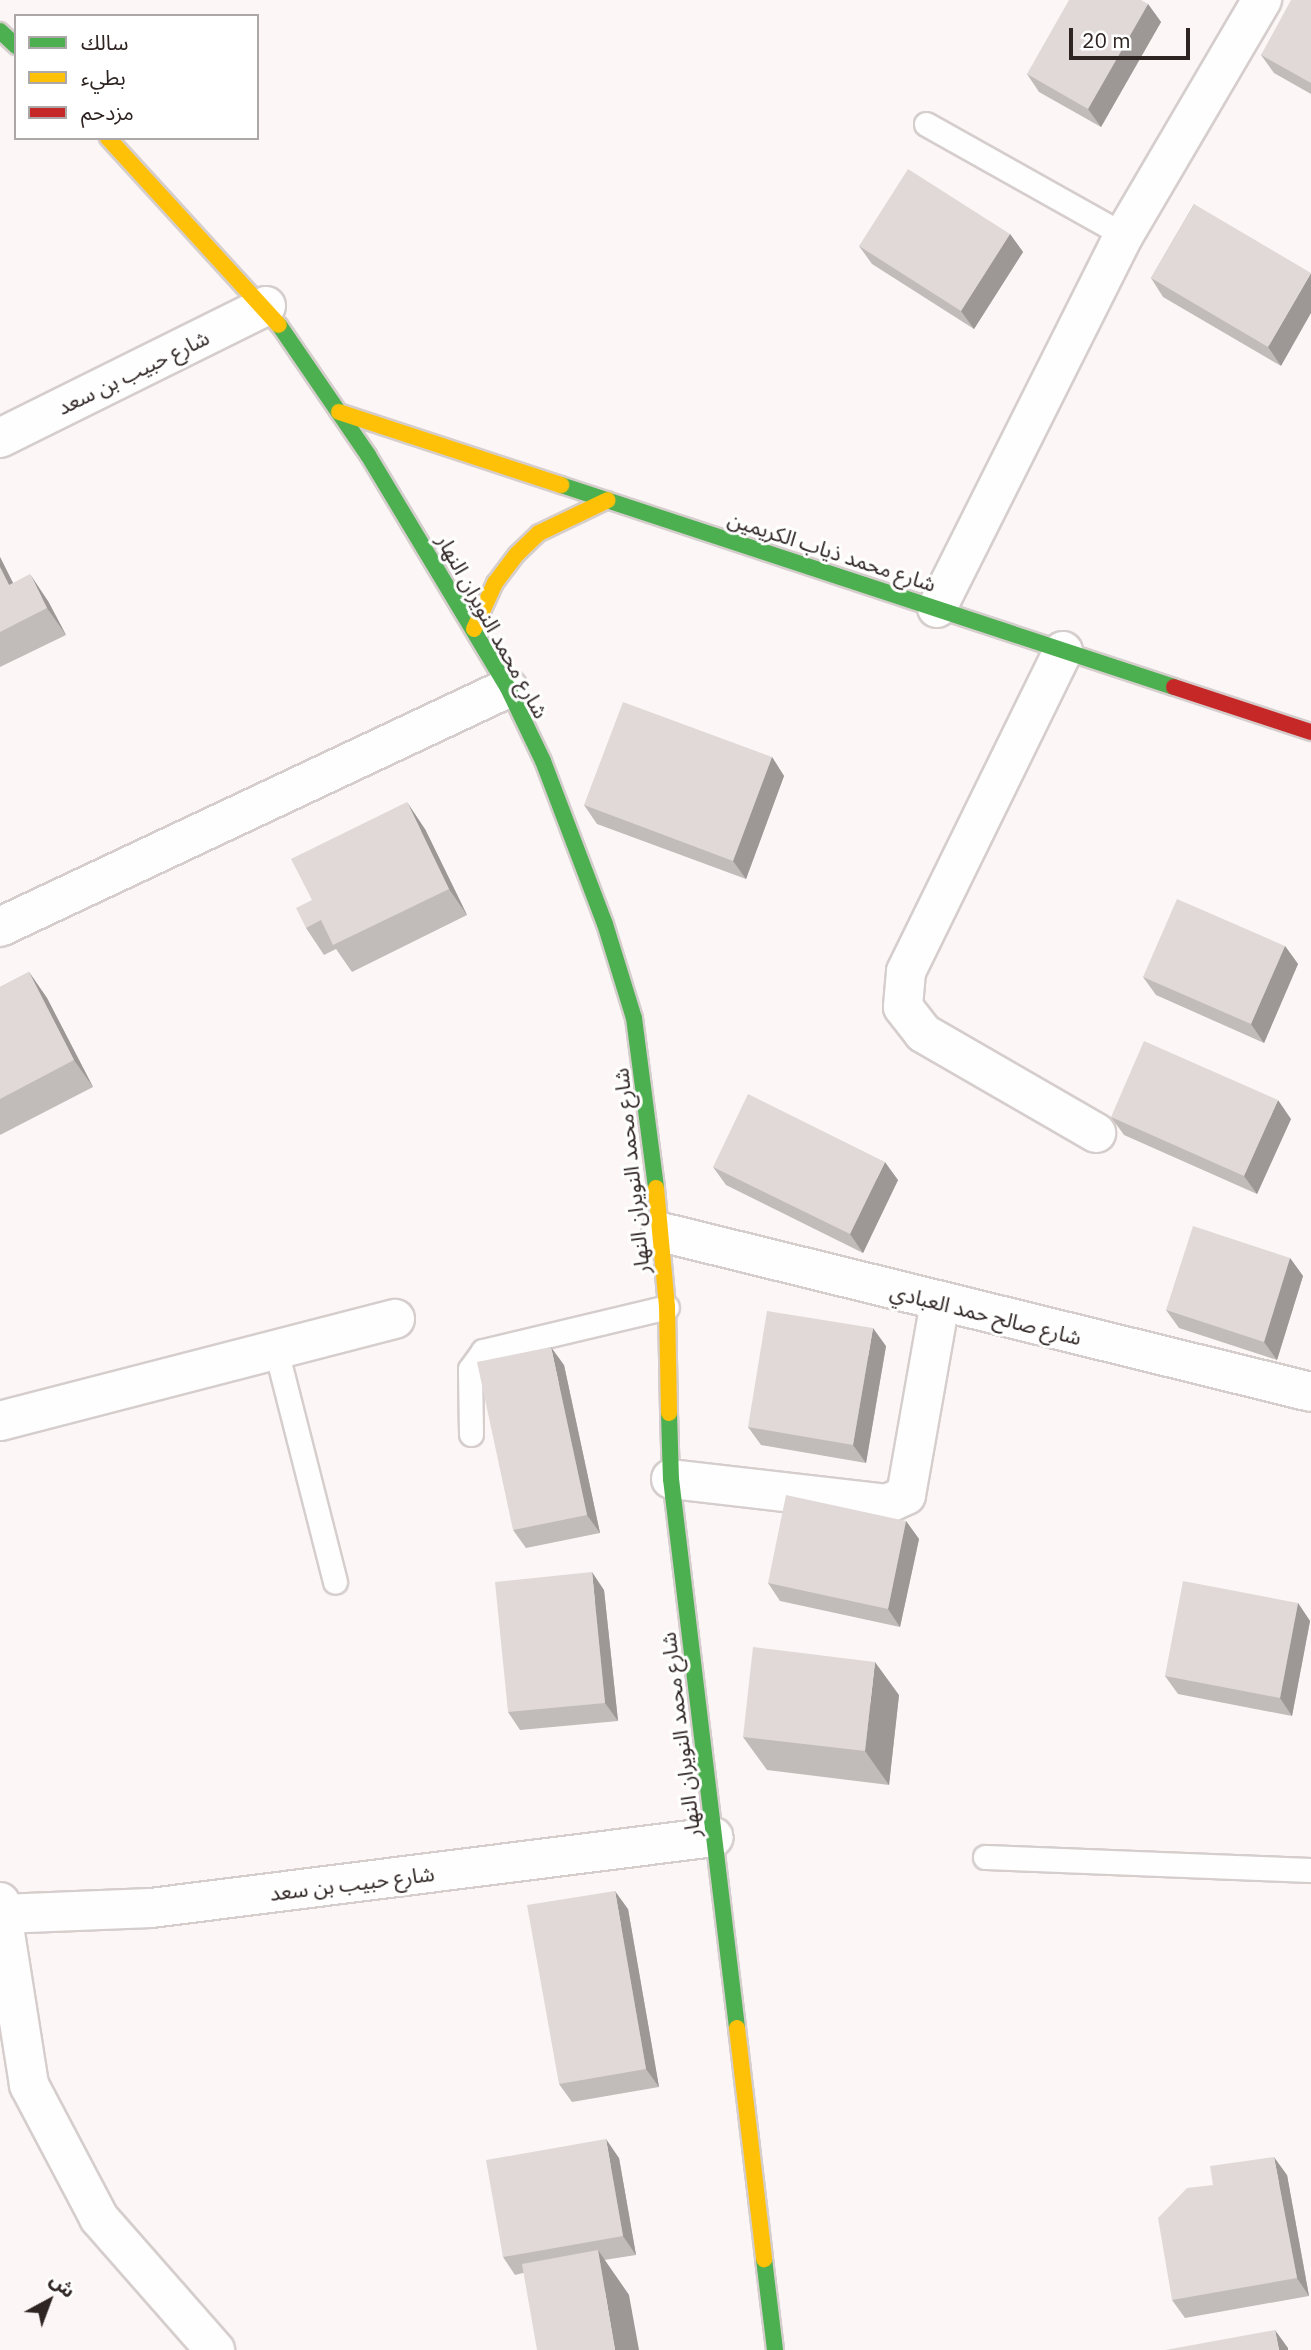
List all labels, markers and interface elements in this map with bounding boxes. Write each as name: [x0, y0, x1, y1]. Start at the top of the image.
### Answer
legend: [14, 14, 259, 140]
scale bar: [1073, 14, 1194, 58]
text: 20 m: [1082, 26, 1131, 54]
text: سالك: [81, 28, 128, 56]
text: بطيء: [81, 63, 126, 91]
text: مزدحم: [81, 98, 134, 126]
street label: شارع حبيب بن سعد: [53, 324, 213, 420]
street label: شارع محمد ذياب الكريمين: [725, 505, 939, 597]
street label: شارع محمد النويران النهار: [432, 530, 554, 722]
street label: شارع محمد النويران النهار: [608, 1067, 654, 1275]
street label: شارع صالح حمد العبادي: [888, 1278, 1084, 1350]
street label: شارع محمد النويران النهار: [655, 1631, 705, 1839]
street label: شارع حبيب بن سعد: [268, 1860, 436, 1906]
north arrow: [14, 2266, 84, 2336]
text: ش: [45, 2268, 80, 2303]

